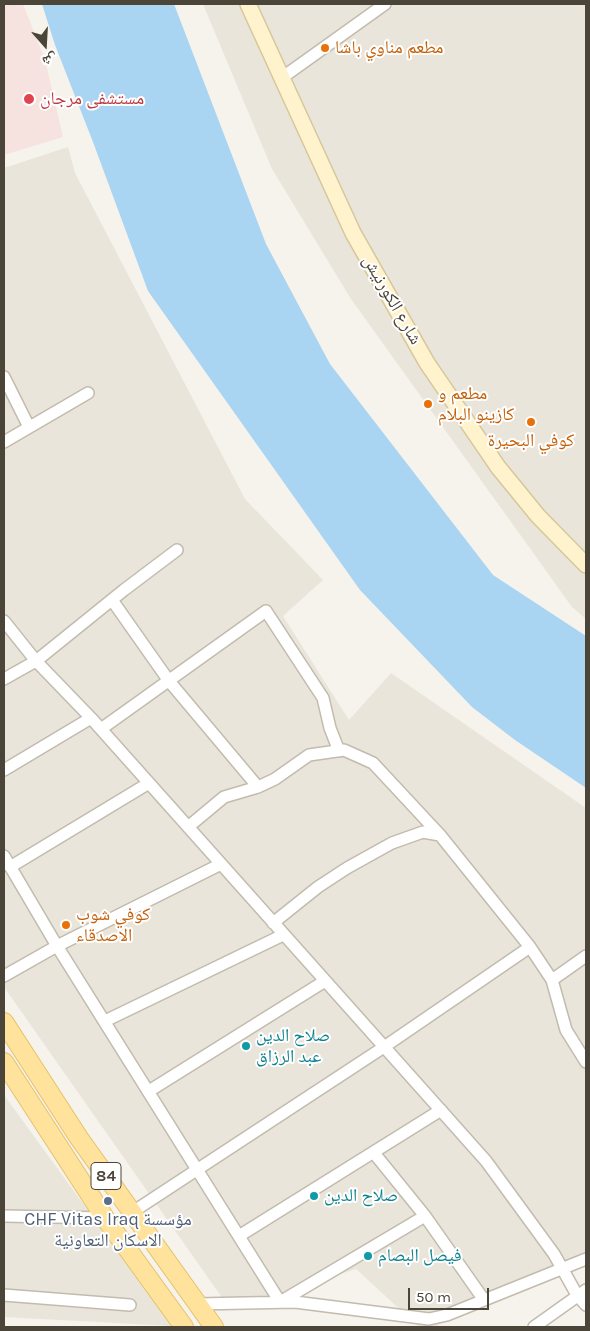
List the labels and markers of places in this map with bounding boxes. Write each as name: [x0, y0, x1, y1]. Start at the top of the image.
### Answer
place label: مطعم مناوي باشا: [335, 37, 444, 59]
marker: مطعم مناوي باشا: [319, 42, 331, 54]
place label: مستشفى مرجان: [40, 88, 144, 110]
marker: مستشفى مرجان: [22, 92, 36, 106]
place label: مطعم و كازينو البلام: [438, 383, 514, 426]
marker: مطعم و كازينو البلام: [422, 398, 434, 410]
marker: كوفي البحيرة: [525, 416, 537, 428]
place label: كوفي البحيرة: [488, 430, 574, 452]
place label: كوفي شوب الاصدقاء: [76, 904, 150, 946]
marker: كوفي شوب الاصدقاء: [60, 919, 72, 931]
place label: صلاح الدين عبد الرزاق: [256, 1025, 330, 1068]
marker: صلاح الدين عبد الرزاق: [240, 1040, 252, 1052]
place label: صلاح الدين: [324, 1185, 398, 1207]
marker: صلاح الدين: [308, 1190, 320, 1202]
marker: CHF Vitas Iraq مؤسسة الاسكان التعاونية: [102, 1195, 114, 1207]
place label: CHF Vitas Iraq مؤسسة الاسكان التعاونية: [24, 1209, 192, 1252]
place label: فيصل البصام: [378, 1245, 462, 1267]
marker: فيصل البصام: [362, 1250, 374, 1262]

